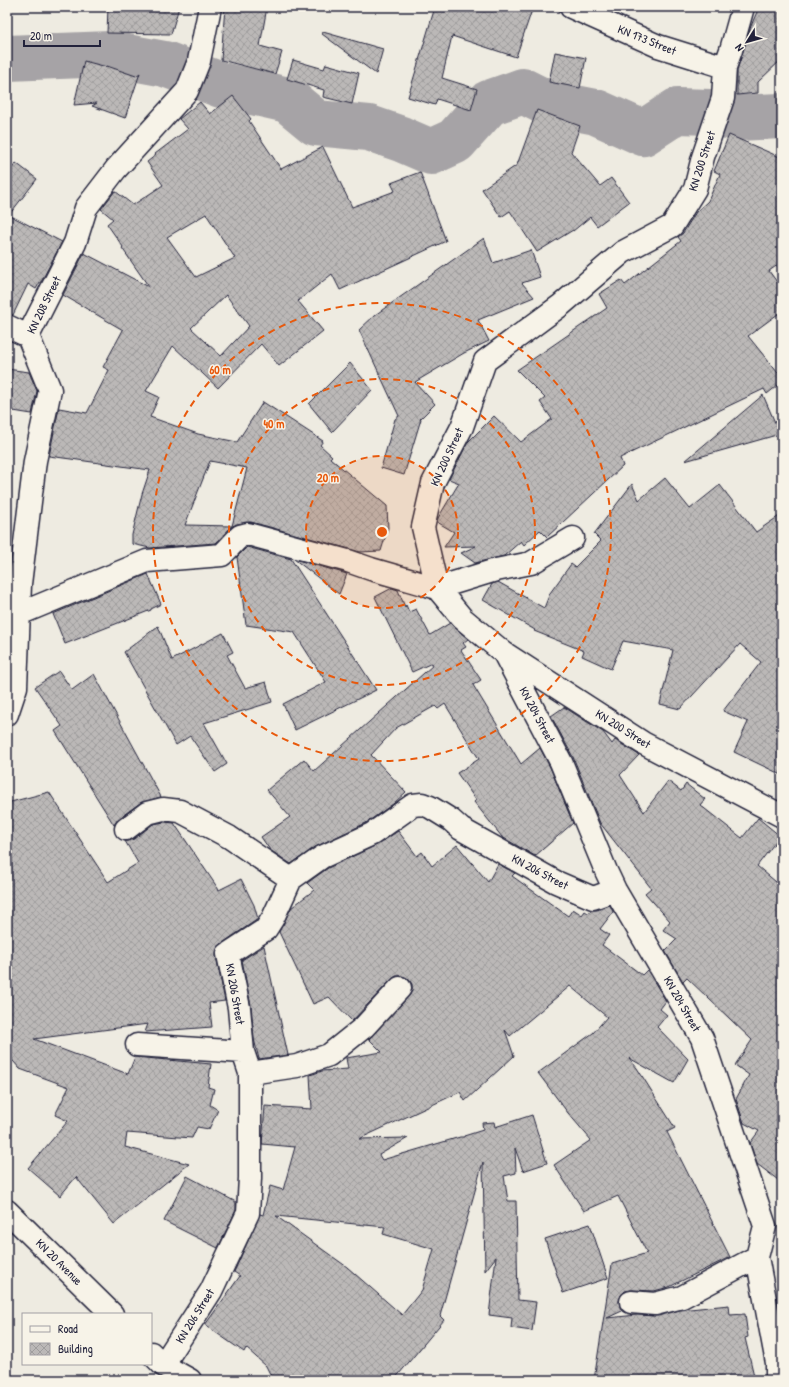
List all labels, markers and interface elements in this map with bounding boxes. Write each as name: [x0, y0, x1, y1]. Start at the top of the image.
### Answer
street label: KN 173 Street: [615, 20, 680, 59]
scale bar: [24, 22, 100, 48]
north arrow: [727, 22, 767, 62]
text: 20 m: [30, 27, 52, 44]
text: N: [732, 41, 746, 55]
street label: KN 200 Street: [684, 128, 720, 193]
street label: KN 208 Street: [22, 272, 65, 337]
text: 60 m: [209, 361, 231, 378]
text: 40 m: [264, 415, 284, 432]
street label: KN 200 Street: [426, 424, 468, 489]
text: 20 m: [317, 469, 339, 486]
centre of rings: [375, 525, 389, 539]
street label: KN 204 Street: [515, 684, 560, 747]
street label: KN 200 Street: [592, 705, 655, 753]
street label: KN 206 Street: [509, 850, 572, 894]
street label: KN 206 Street: [222, 962, 249, 1027]
street label: KN 204 Street: [660, 973, 706, 1035]
street label: KN 20 Avenue: [32, 1235, 87, 1289]
street label: KN 206 Street: [171, 1284, 219, 1346]
legend: [22, 1313, 152, 1365]
text: Road: [58, 1320, 78, 1337]
text: Building: [58, 1340, 93, 1357]

